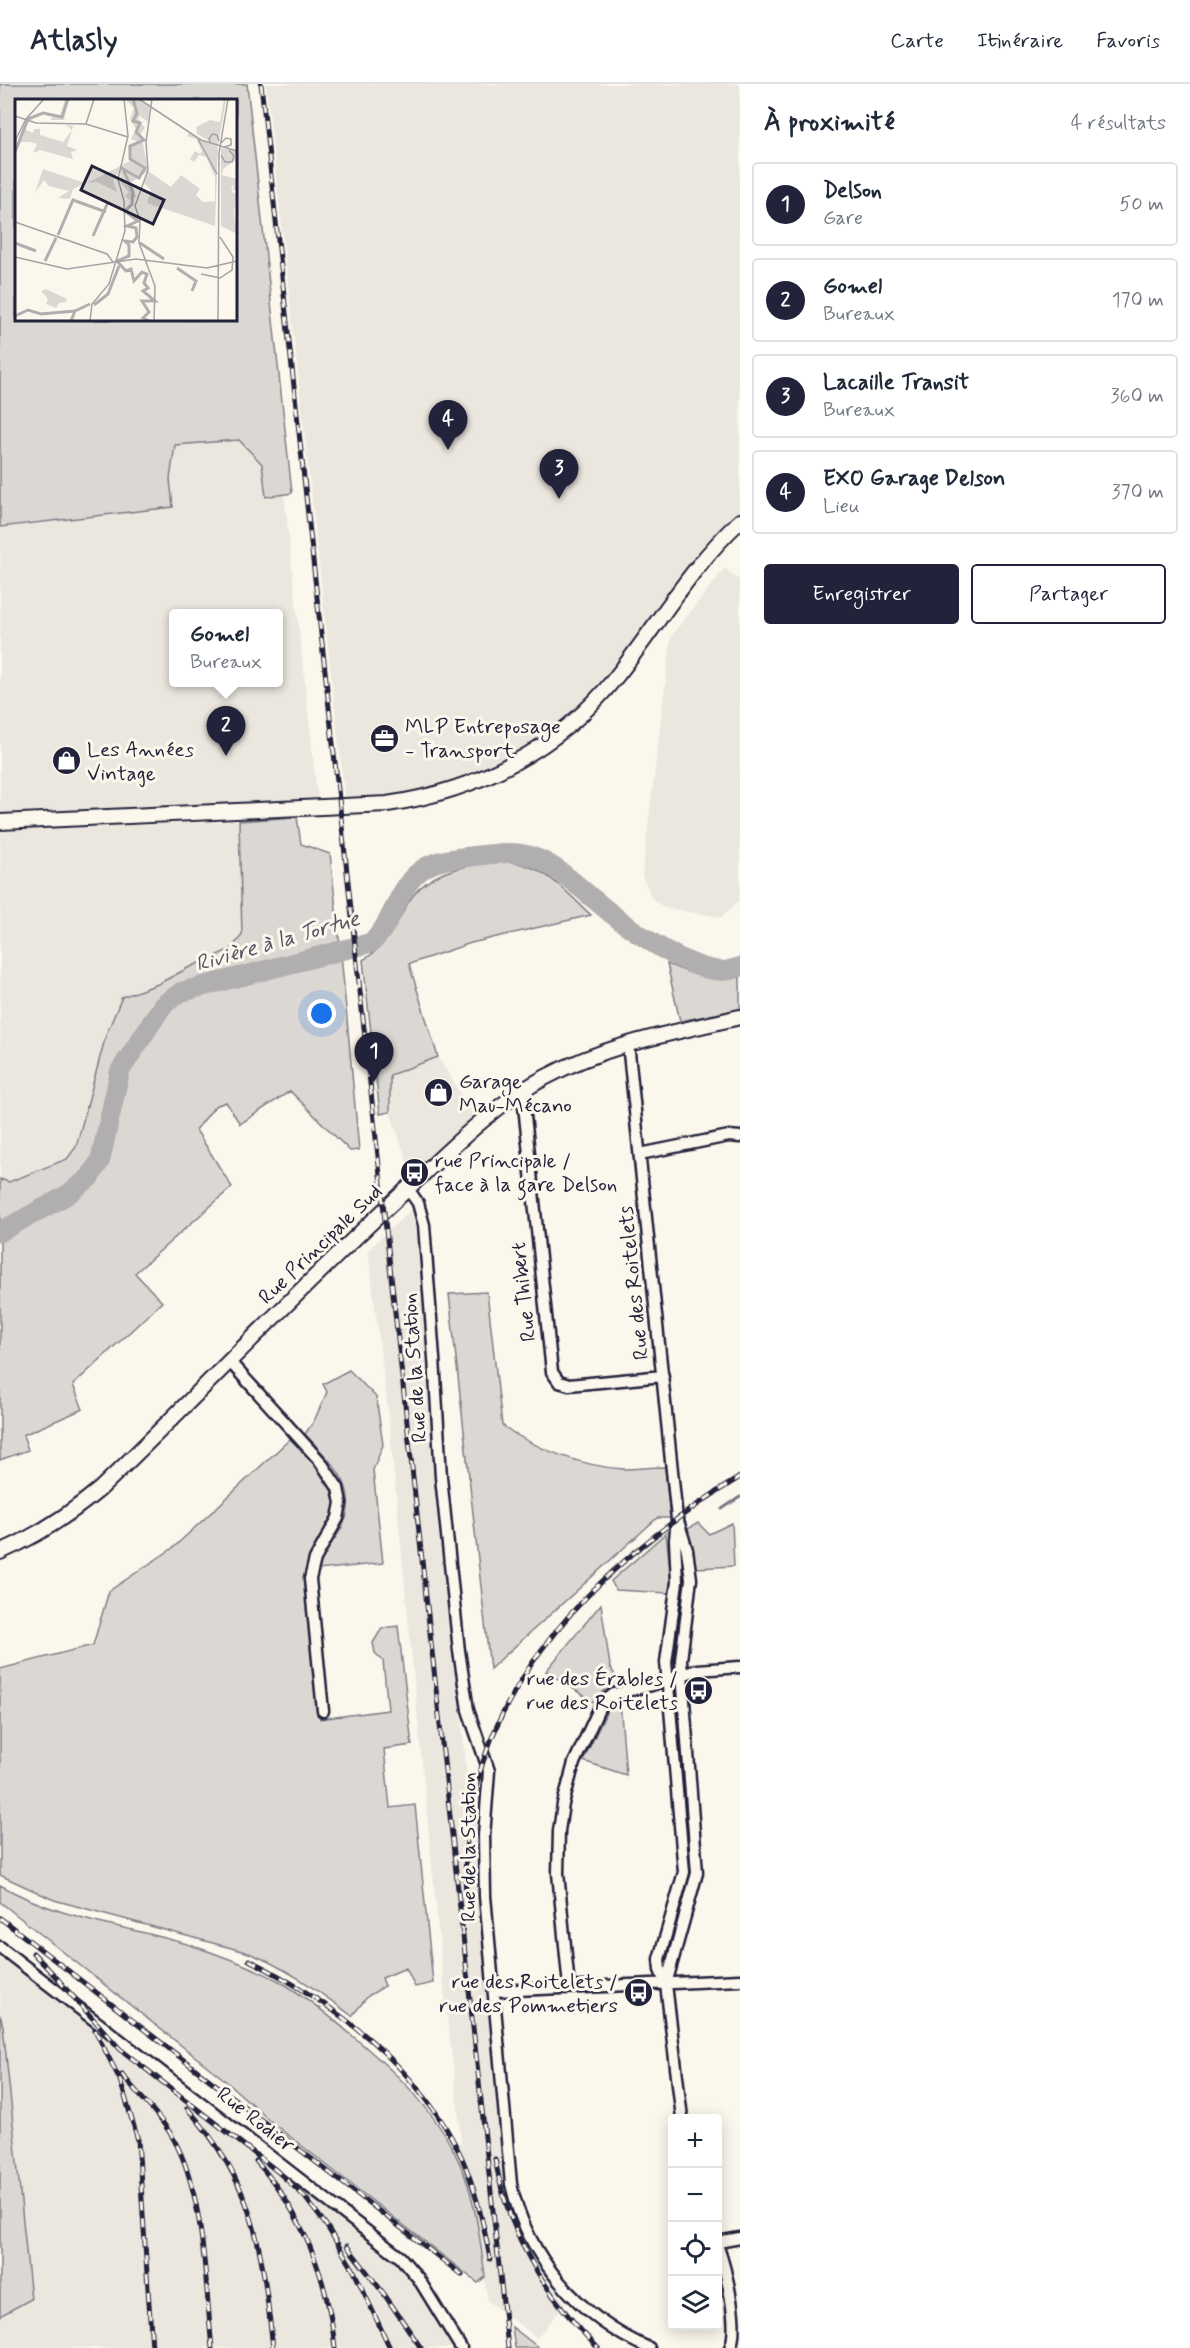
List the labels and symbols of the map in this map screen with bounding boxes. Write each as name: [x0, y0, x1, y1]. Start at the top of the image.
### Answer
inset map: [15, 99, 237, 321]
pin: 4: [428, 400, 468, 450]
pin: 3: [540, 450, 578, 499]
pin: 2: [206, 706, 246, 756]
place label: MLP Entreposage - Transport: [405, 713, 561, 765]
office icon: MLP Entreposage - Transport: [368, 722, 400, 754]
place label: Les Années Vintage: [87, 736, 194, 788]
shop icon: Les Années Vintage: [50, 745, 82, 777]
water label: Rivière à la Tortue: [192, 905, 364, 979]
your location: [307, 999, 336, 1028]
pin: 1: [354, 1032, 394, 1082]
place label: Garage Mau-Mécano: [459, 1068, 572, 1120]
shop icon: Garage Mau-Mécano: [422, 1077, 454, 1109]
place label: rue Principale / face à la gare Delson: [435, 1147, 617, 1201]
bus stop icon: rue Principale / face à la gare Delson: [398, 1156, 430, 1188]
street label: Rue Principale Sud: [253, 1178, 389, 1311]
street label: Rue des Roitelets: [612, 1204, 656, 1361]
street label: Rue Thibert: [505, 1240, 543, 1343]
street label: Rue de la Station: [396, 1292, 434, 1444]
place label: rue des Érables / rue des Roitelets: [527, 1665, 678, 1717]
bus stop icon: rue des Érables / rue des Roitelets: [683, 1674, 715, 1706]
street label: Rue de la Station: [455, 1772, 483, 1922]
place label: rue des Roitelets / rue des Pommetiers: [439, 1968, 618, 2020]
bus stop icon: rue des Roitelets / rue des Pommetiers: [623, 1977, 655, 2009]
street label: Rue Rodier: [211, 2080, 300, 2159]

